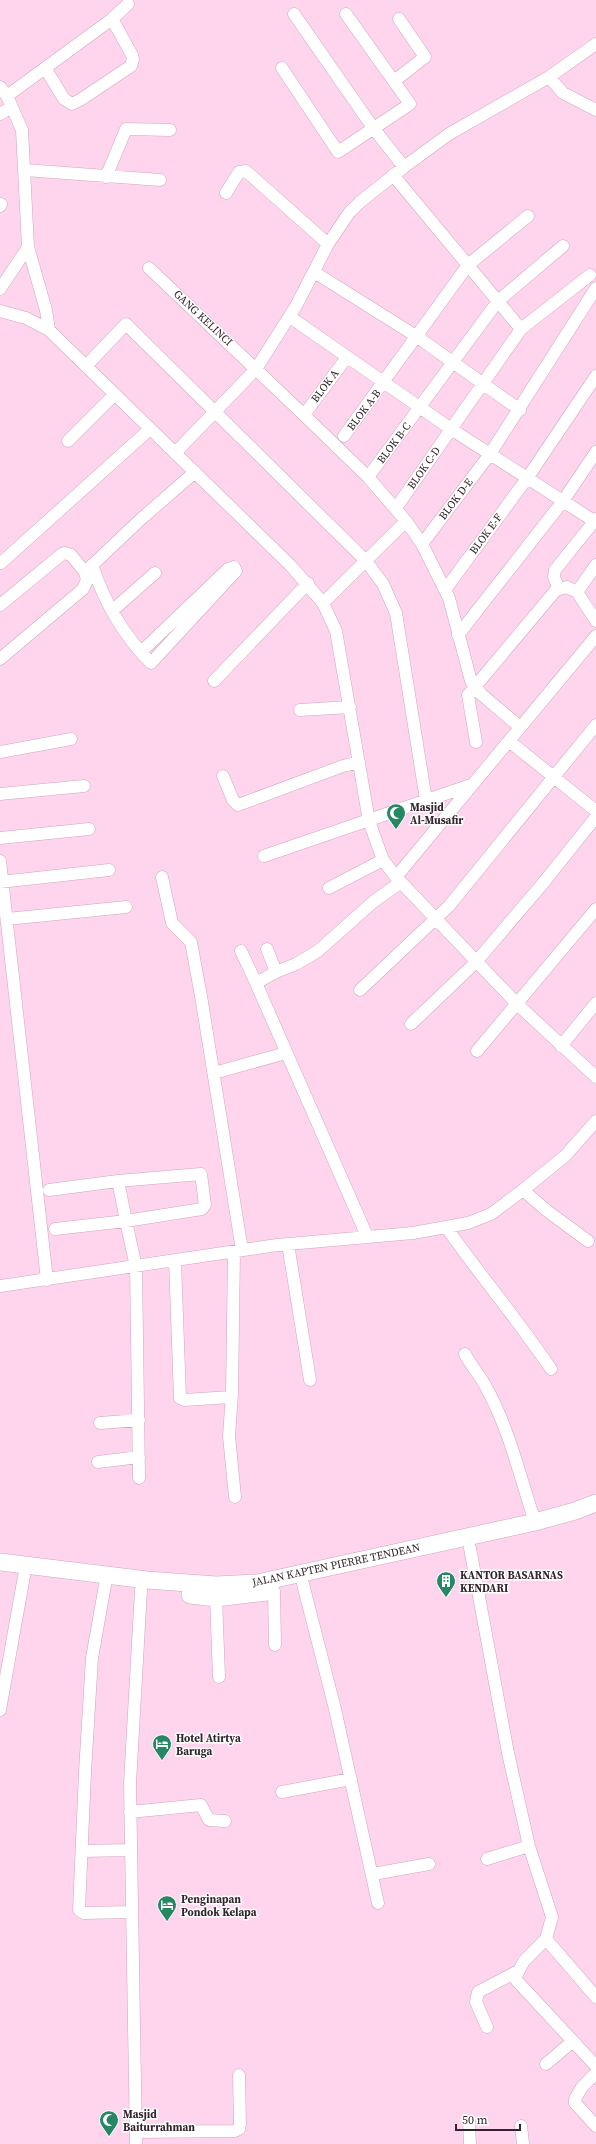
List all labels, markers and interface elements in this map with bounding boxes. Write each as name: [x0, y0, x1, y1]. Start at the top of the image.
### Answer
street label: GANG KELINCI: [170, 287, 236, 349]
street label: BLOK A: [308, 366, 343, 406]
street label: BLOK A-B: [344, 386, 384, 434]
street label: BLOK B-C: [374, 419, 414, 467]
street label: BLOK C-D: [404, 444, 444, 492]
street label: BLOK D-E: [435, 475, 477, 523]
street label: BLOK E-F: [466, 510, 506, 557]
place label: Masjid Al-Musafir: [410, 800, 464, 828]
mosque icon: Masjid Al-Musafir: [385, 802, 407, 830]
street label: JALAN KAPTEN PIERRE TENDEAN: [250, 1540, 421, 1590]
place label: KANTOR BASARNAS KENDARI: [460, 1568, 563, 1596]
building icon: KANTOR BASARNAS KENDARI: [435, 1570, 457, 1598]
place label: Hotel Atirtya Baruga: [176, 1731, 241, 1759]
hotel icon: Hotel Atirtya Baruga: [151, 1733, 173, 1761]
place label: Penginapan Pondok Kelapa: [181, 1892, 257, 1920]
hotel icon: Penginapan Pondok Kelapa: [156, 1894, 178, 1922]
scale bar: [456, 2106, 520, 2132]
place label: Masjid Baiturrahman: [123, 2107, 195, 2135]
mosque icon: Masjid Baiturrahman: [98, 2109, 120, 2137]
text: 50 m: [462, 2112, 488, 2128]

